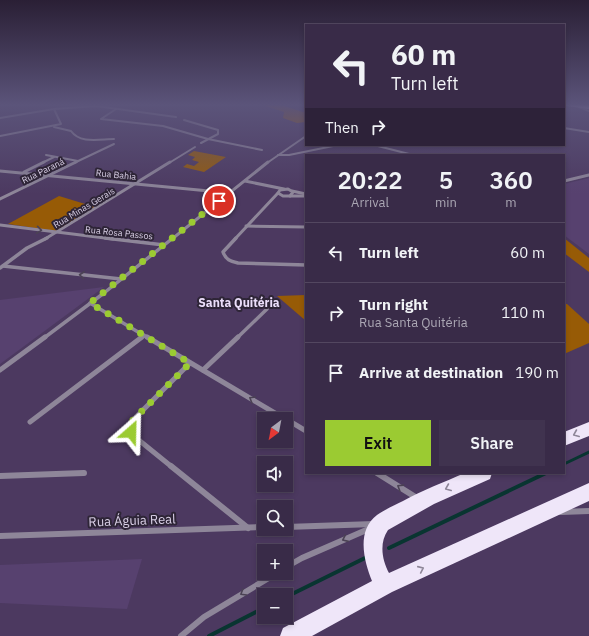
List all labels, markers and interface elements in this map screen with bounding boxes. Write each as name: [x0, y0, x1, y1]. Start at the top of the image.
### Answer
text: 60 m: [391, 36, 456, 73]
icon: left: [325, 40, 377, 92]
text: Turn left: [391, 72, 459, 95]
icon: right: [367, 116, 389, 138]
text: Then: [325, 118, 359, 137]
street label: Rua Paraná: [20, 155, 66, 186]
text: 20:22: [337, 164, 403, 196]
text: 5: [439, 164, 453, 196]
text: 360: [489, 164, 533, 196]
street label: Rua Bahia: [95, 167, 137, 182]
pin: [202, 184, 236, 218]
street label: Rua Minas Gerais: [51, 185, 116, 230]
icon: arrive: [208, 190, 230, 212]
text: Arrival: [351, 194, 389, 211]
text: min: [435, 194, 457, 211]
text: m: [505, 194, 517, 211]
street label: Rua Rosa Passos: [85, 223, 153, 242]
one-way arrow: [36, 225, 42, 234]
icon: left: [325, 242, 347, 264]
text: Turn left: [359, 243, 419, 262]
text: 60 m: [510, 243, 545, 262]
one-way arrow: [79, 270, 85, 279]
district label: Santa Quitéria: [198, 295, 280, 310]
text: Turn right: [359, 295, 428, 314]
icon: right: [325, 302, 347, 324]
text: 110 m: [501, 303, 545, 322]
text: Rua Santa Quitéria: [359, 314, 468, 331]
icon: arrive: [325, 362, 347, 384]
text: Arrive at destination: [359, 363, 503, 382]
text: 190 m: [515, 363, 559, 382]
one-way arrow: [249, 397, 256, 404]
position arrow: [110, 411, 152, 453]
north arrow: [257, 412, 293, 448]
map controls: [257, 412, 293, 624]
button: Exit: [325, 420, 431, 466]
button: Share: [439, 420, 545, 466]
one-way arrow: [573, 429, 581, 437]
button: sound: [257, 456, 293, 492]
one-way arrow: [445, 483, 453, 491]
one-way arrow: [397, 485, 404, 492]
button: search: [257, 500, 293, 536]
street label: Rua Águia Real: [88, 510, 176, 531]
one-way arrow: [342, 534, 349, 542]
button: +: [257, 544, 293, 580]
one-way arrow: [416, 566, 424, 574]
one-way arrow: [240, 588, 247, 596]
button: −: [257, 588, 293, 624]

